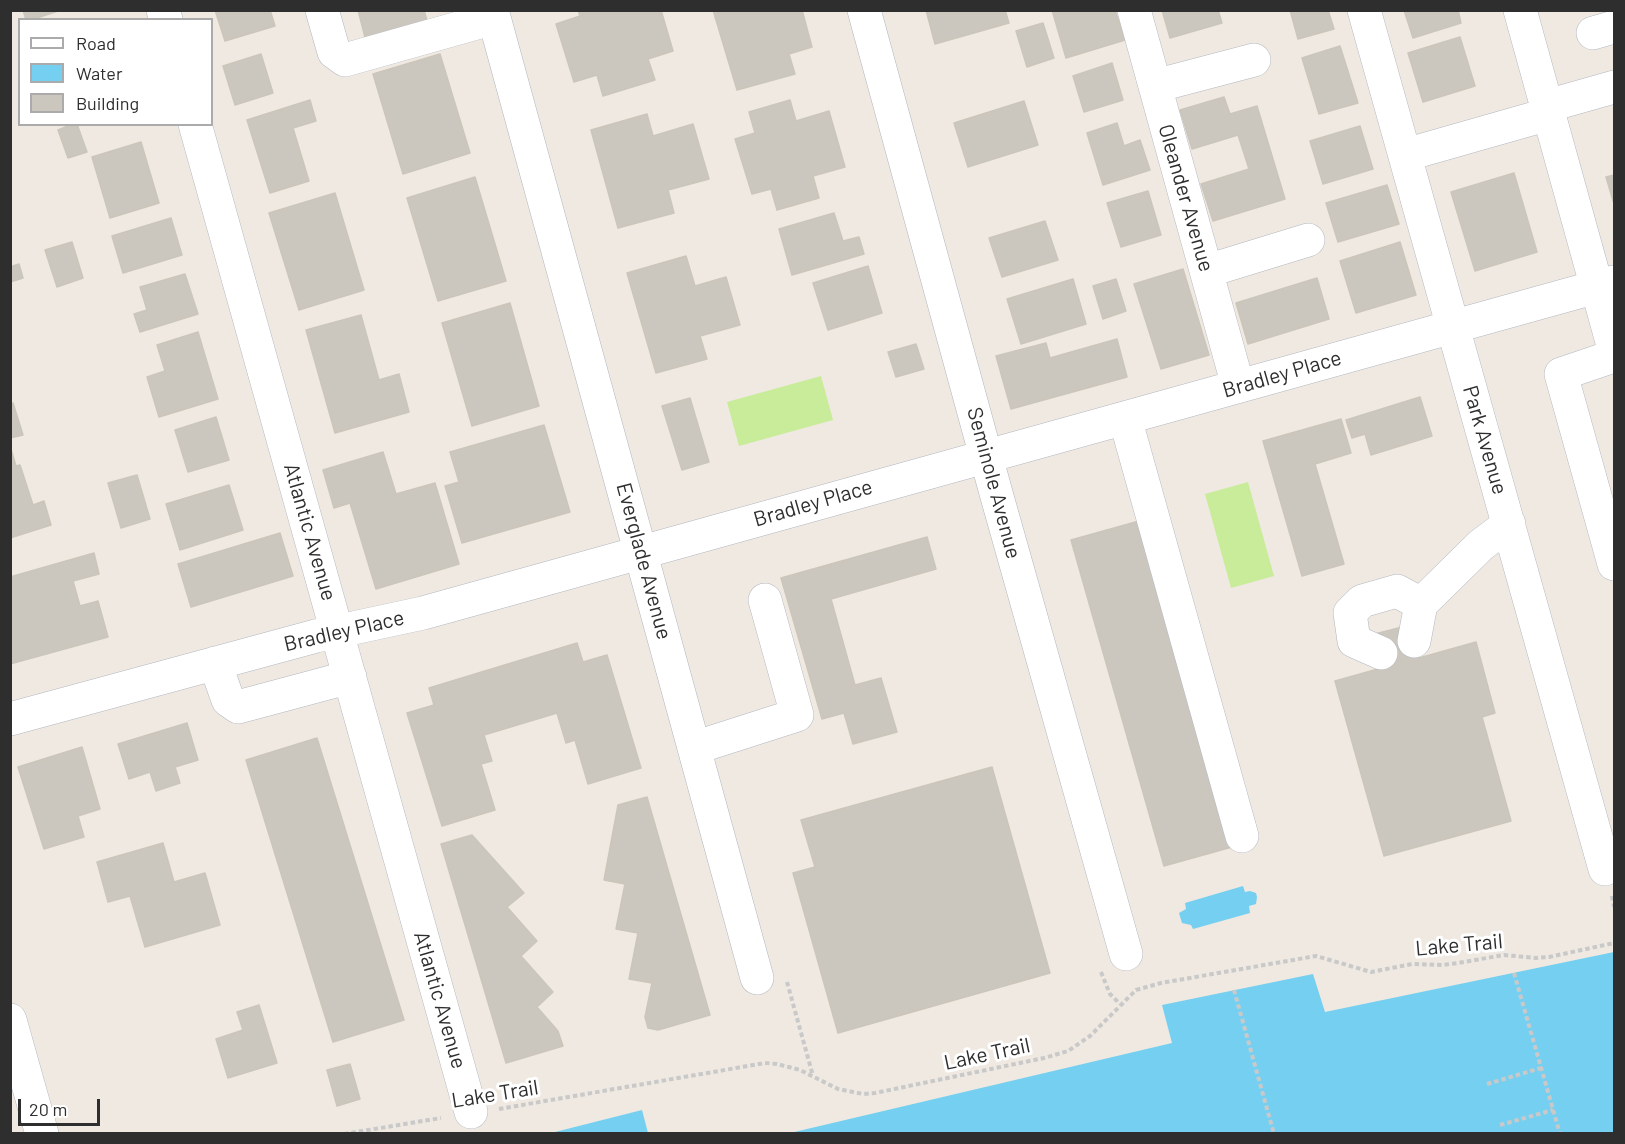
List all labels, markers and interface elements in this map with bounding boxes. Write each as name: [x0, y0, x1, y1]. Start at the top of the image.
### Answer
legend: [18, 18, 213, 126]
text: Road: [76, 32, 116, 54]
text: Water: [76, 62, 123, 84]
text: Building: [76, 92, 139, 114]
street label: Oleander Avenue: [1153, 121, 1219, 275]
street label: Bradley Place: [1220, 345, 1344, 403]
street label: Park Avenue: [1457, 383, 1513, 497]
street label: Seminole Avenue: [962, 405, 1026, 561]
street label: Atlantic Avenue: [278, 460, 342, 604]
street label: Bradley Place: [751, 474, 875, 532]
street label: Everglade Avenue: [611, 480, 677, 642]
street label: Bradley Place: [281, 605, 407, 657]
street label: Atlantic Avenue: [408, 928, 472, 1072]
street label: Lake Trail: [1414, 929, 1504, 961]
street label: Lake Trail: [942, 1033, 1032, 1075]
street label: Lake Trail: [450, 1075, 540, 1113]
scale bar: [21, 1087, 104, 1125]
text: 20 m: [29, 1098, 67, 1120]

